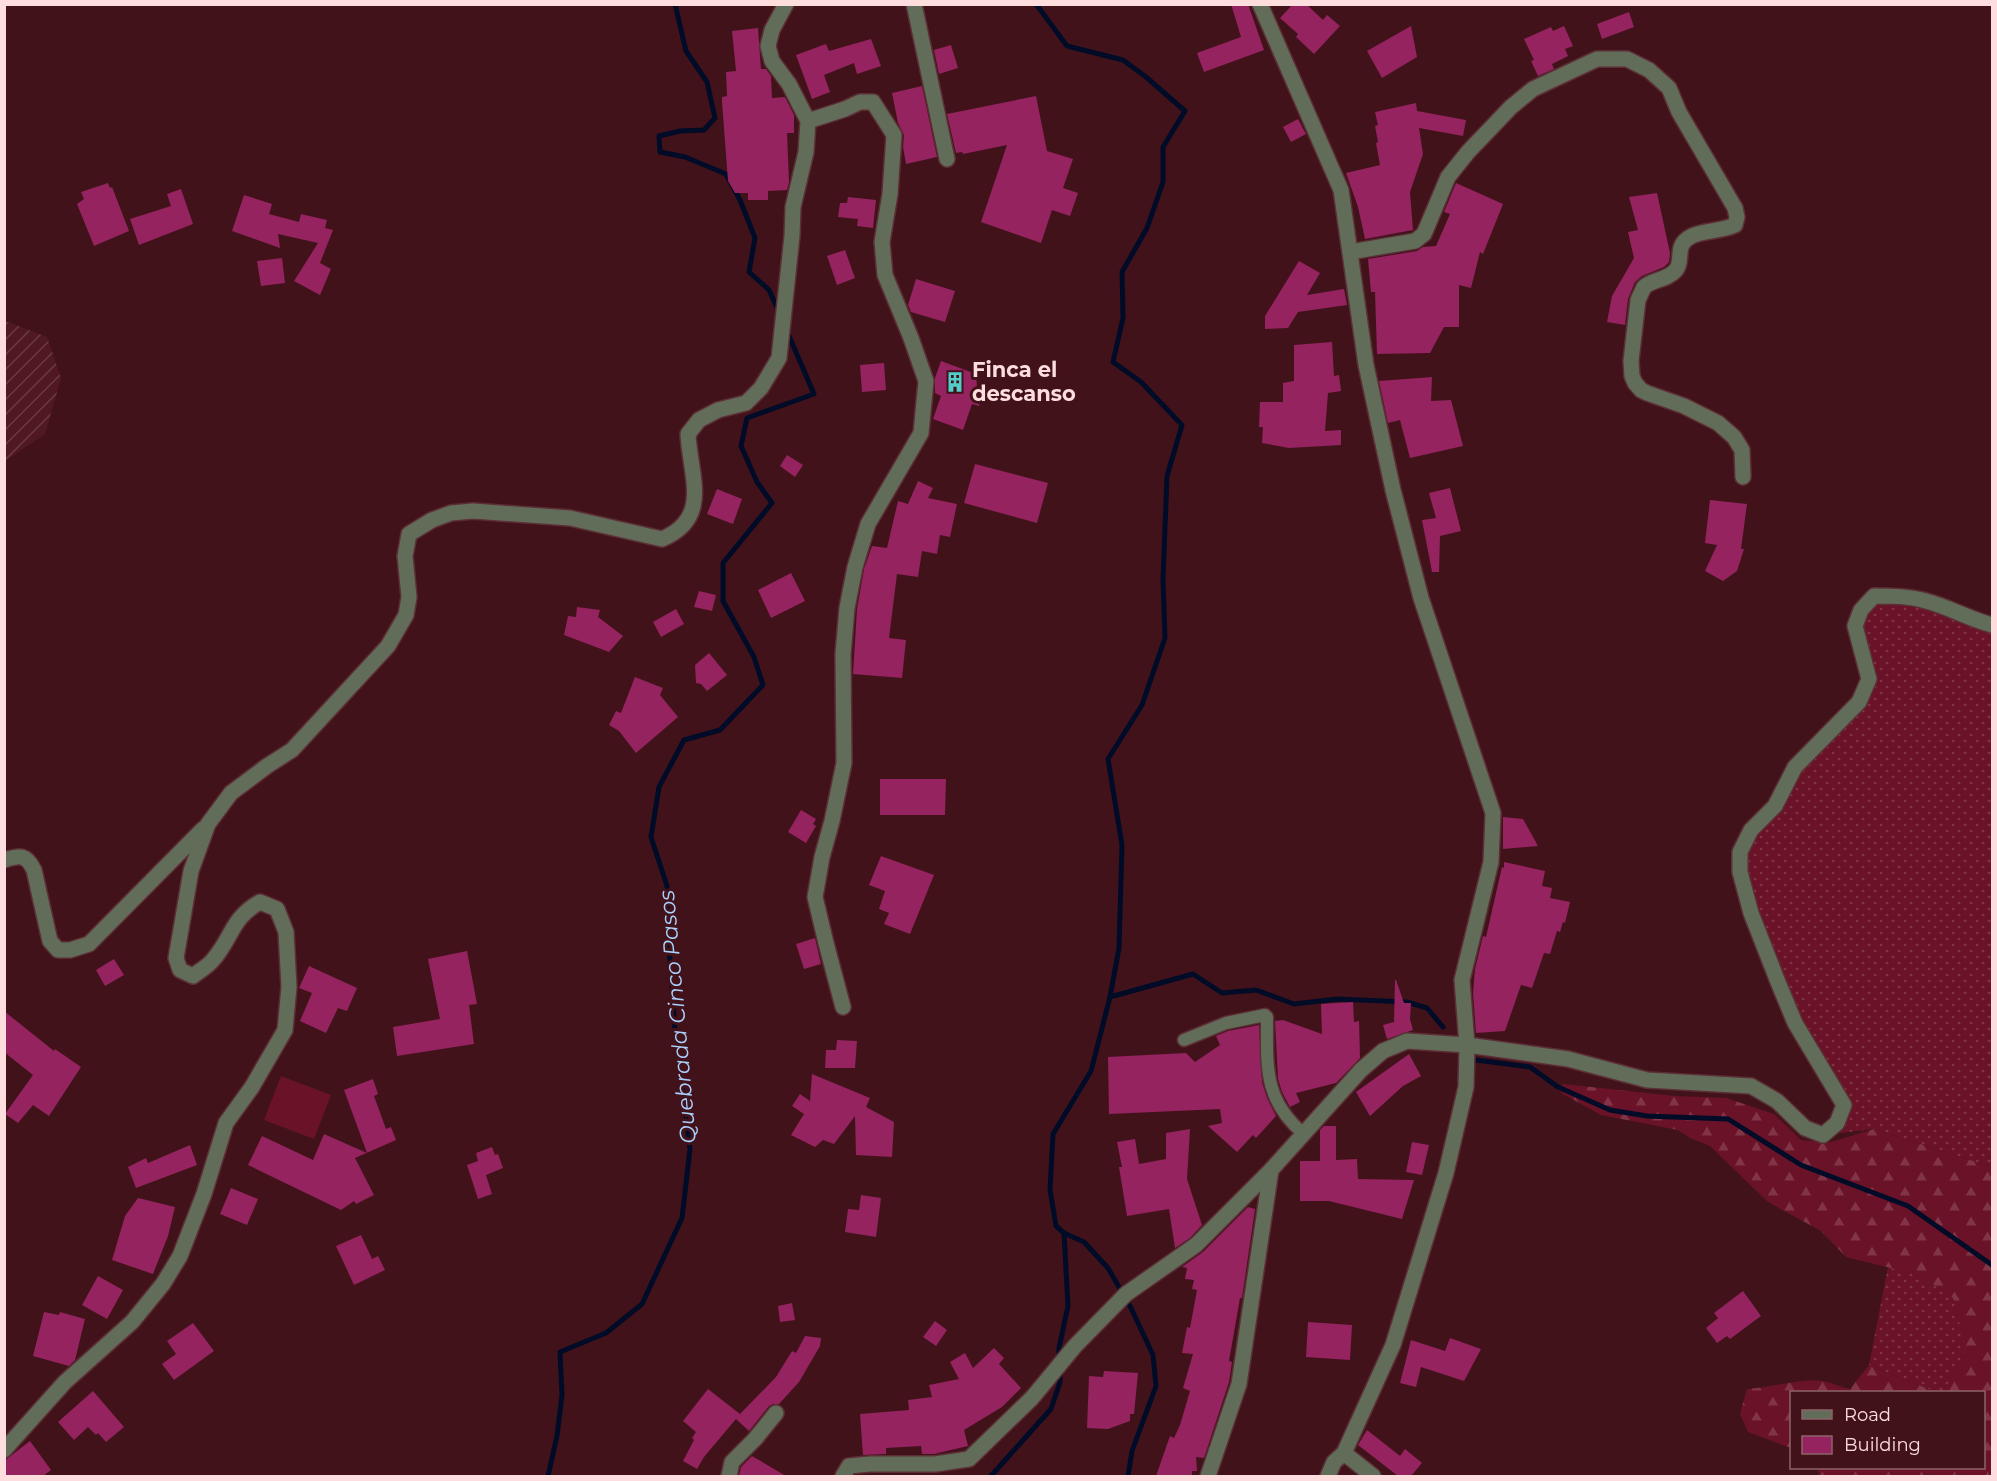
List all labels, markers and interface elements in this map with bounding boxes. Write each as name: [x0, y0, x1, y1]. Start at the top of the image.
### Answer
place label: Finca el descanso: [972, 357, 1076, 406]
building icon: Finca el descanso: [943, 370, 967, 394]
water label: Quebrada Cinco Pasos: [653, 889, 702, 1145]
legend: [1790, 1391, 1985, 1469]
text: Road: [1844, 1404, 1891, 1426]
text: Building: [1844, 1434, 1921, 1456]

